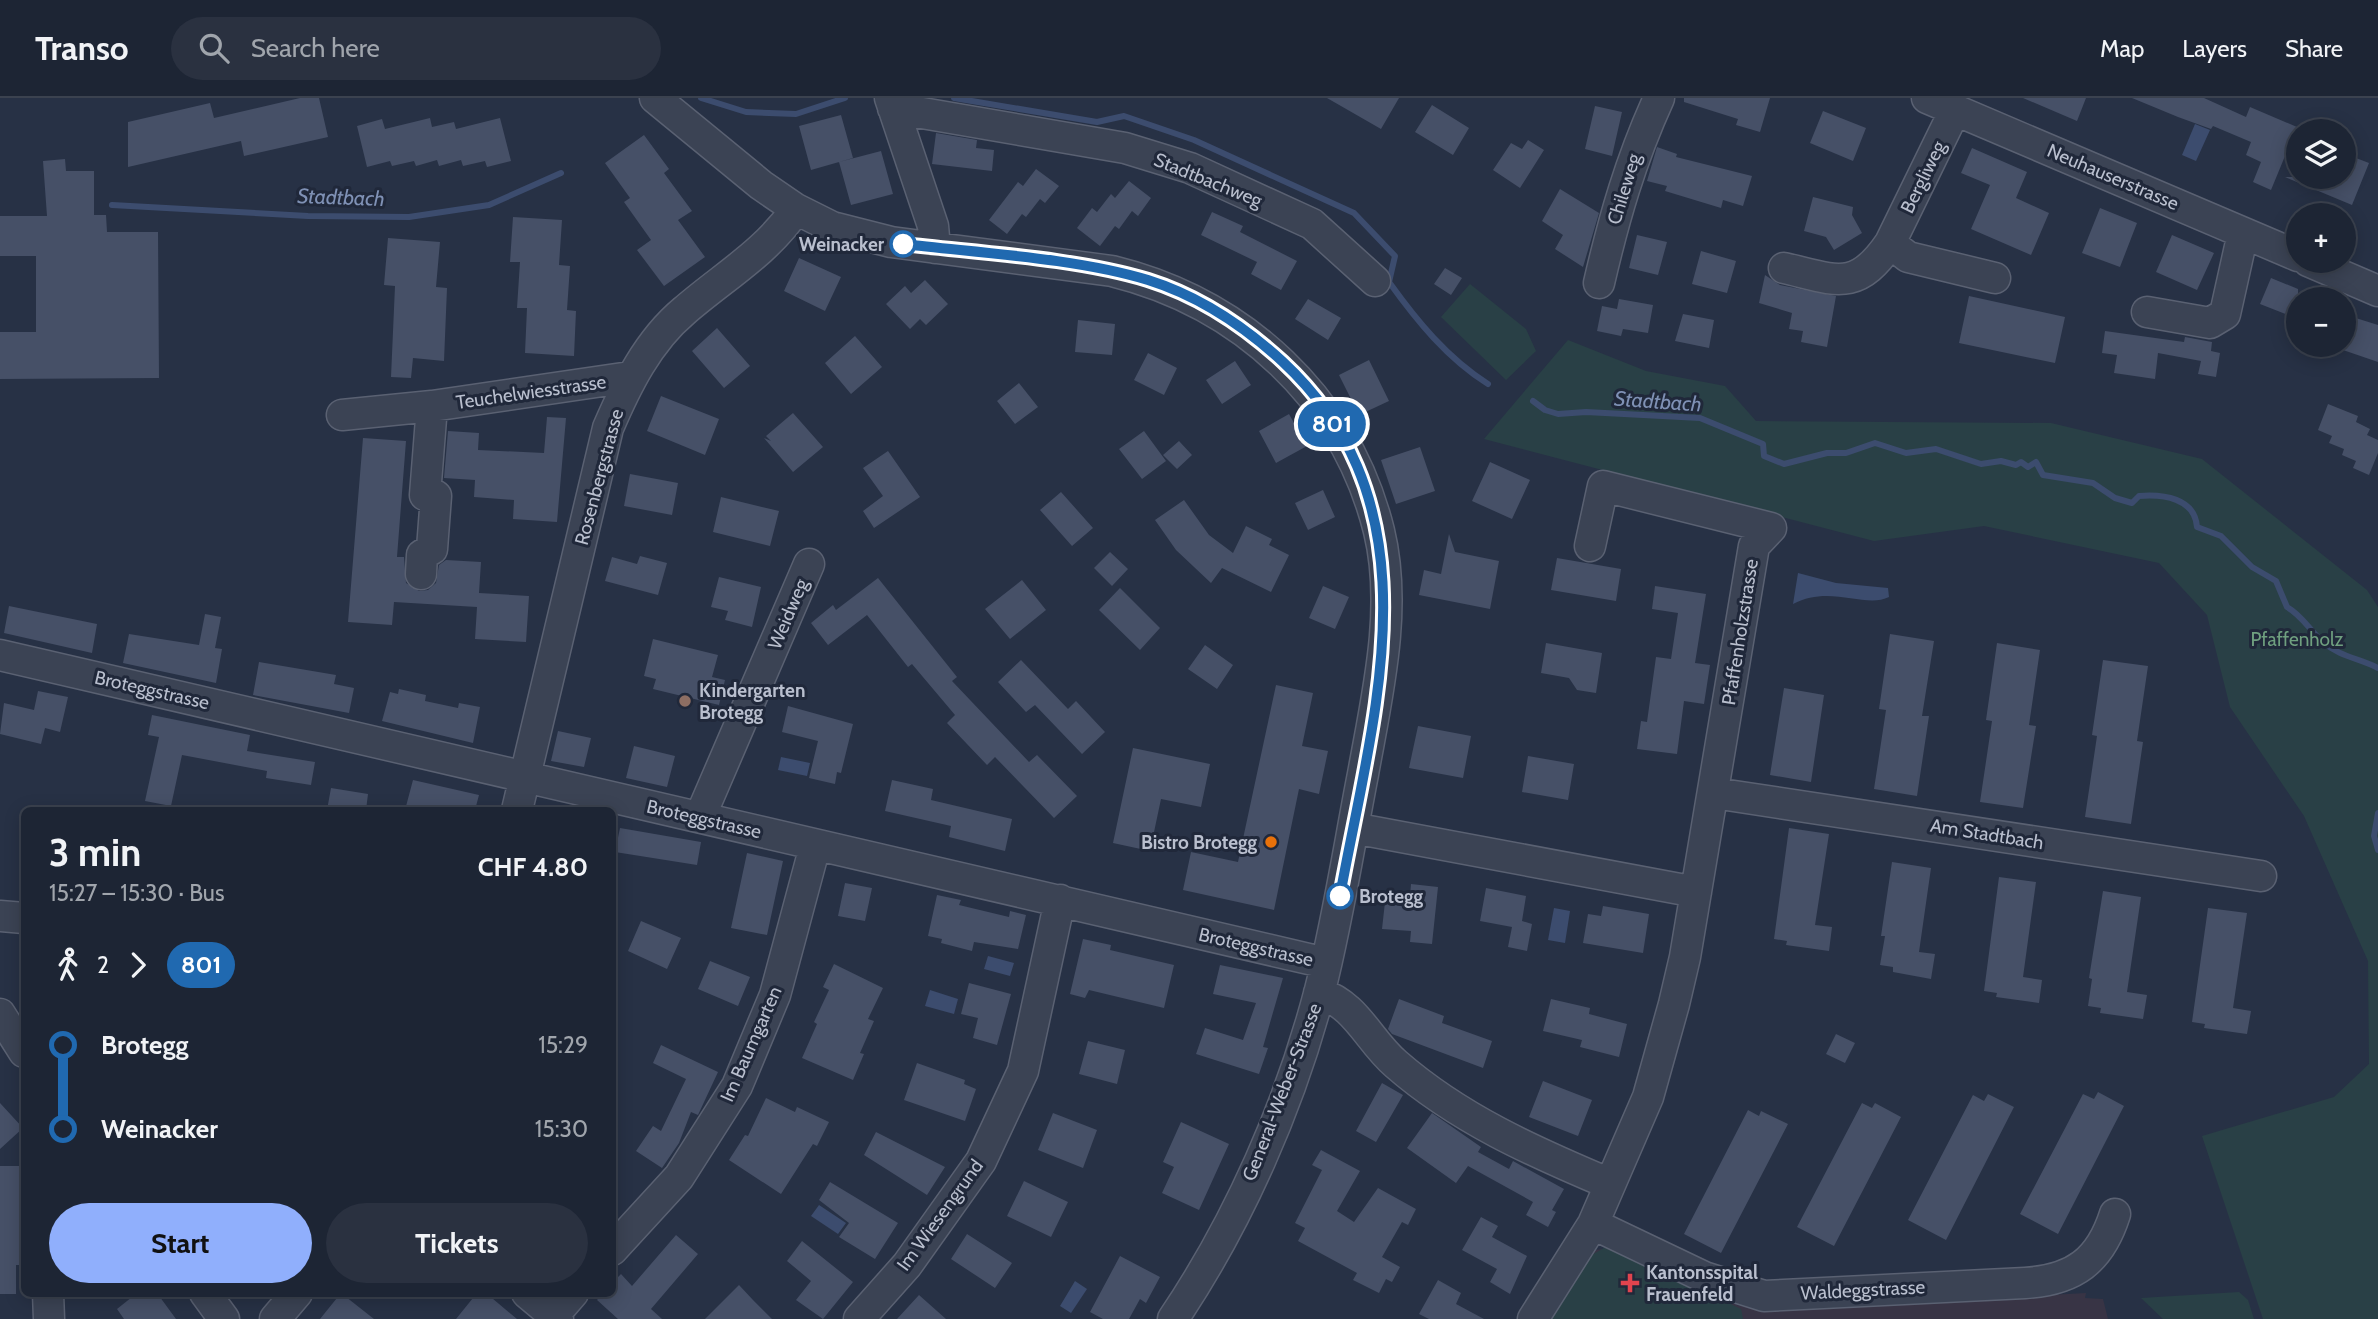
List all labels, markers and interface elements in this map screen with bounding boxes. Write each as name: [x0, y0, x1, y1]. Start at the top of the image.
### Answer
search box: [171, 17, 661, 80]
text: Transo: [35, 28, 129, 68]
icon: search: [195, 29, 233, 67]
text: Search here: [251, 32, 380, 64]
text: Map: [2100, 34, 2144, 63]
text: Layers: [2182, 34, 2247, 63]
text: Share: [2285, 34, 2343, 63]
map controls: [2286, 119, 2356, 357]
button: layers: [2286, 119, 2356, 189]
street label: Bergliweg: [1896, 137, 1951, 217]
street label: Neuhauserstrasse: [2044, 139, 2182, 215]
street label: Stadtbachweg: [1151, 148, 1266, 212]
street label: Chileweg: [1602, 150, 1646, 227]
water label: Stadtbach: [297, 183, 385, 211]
button: +: [2286, 203, 2356, 273]
marker: Weinacker: [890, 231, 916, 257]
place label: Weinacker: [799, 233, 885, 256]
button: −: [2286, 287, 2356, 357]
street label: Teuchelwiesstrasse: [454, 370, 608, 414]
water label: Stadtbach: [1613, 385, 1703, 417]
line badge: 801: [1292, 401, 1372, 447]
street label: Rosenbergstrasse: [570, 406, 628, 548]
text: 801: [1312, 409, 1352, 438]
street label: Pfaffenholzstrasse: [1717, 557, 1763, 707]
street label: Weidweg: [763, 575, 813, 653]
park label: Pfaffenholz: [2250, 628, 2344, 651]
street label: Broteggstrasse: [92, 666, 212, 714]
place label: Kindergarten Brotegg: [699, 679, 805, 724]
marker: Kindergarten Brotegg: [677, 693, 693, 709]
street label: Broteggstrasse: [644, 795, 764, 843]
street label: Am Stadtbach: [1929, 814, 2045, 854]
text: 3 min: [49, 829, 141, 876]
place label: Bistro Brotegg: [1141, 831, 1257, 854]
marker: Bistro Brotegg: [1263, 834, 1279, 850]
text: CHF 4.80: [478, 851, 588, 883]
text: 15:27 – 15:30 · Bus: [49, 879, 224, 907]
marker: Brotegg: [1327, 883, 1353, 909]
place label: Brotegg: [1359, 885, 1423, 908]
street label: Broteggstrasse: [1196, 923, 1316, 971]
icon: walk: [49, 946, 87, 984]
icon: forward: [119, 946, 157, 984]
text: 801: [181, 950, 221, 979]
text: 2: [97, 951, 109, 979]
street label: Im Baumgarten: [715, 983, 787, 1105]
street label: General-Weber-Strasse: [1237, 1000, 1327, 1184]
text: Brotegg: [101, 1029, 189, 1061]
text: 15:29: [538, 1031, 588, 1059]
text: Weinacker: [101, 1113, 218, 1145]
text: 15:30: [535, 1115, 588, 1143]
street label: Im Wiesengrund: [892, 1155, 988, 1275]
button: Start: [49, 1203, 312, 1283]
button: Tickets: [326, 1203, 588, 1283]
place label: Kantonsspital Frauenfeld: [1646, 1261, 1758, 1306]
marker: Kantonsspital Frauenfeld: [1620, 1273, 1640, 1293]
street label: Waldeggstrasse: [1800, 1275, 1926, 1305]

